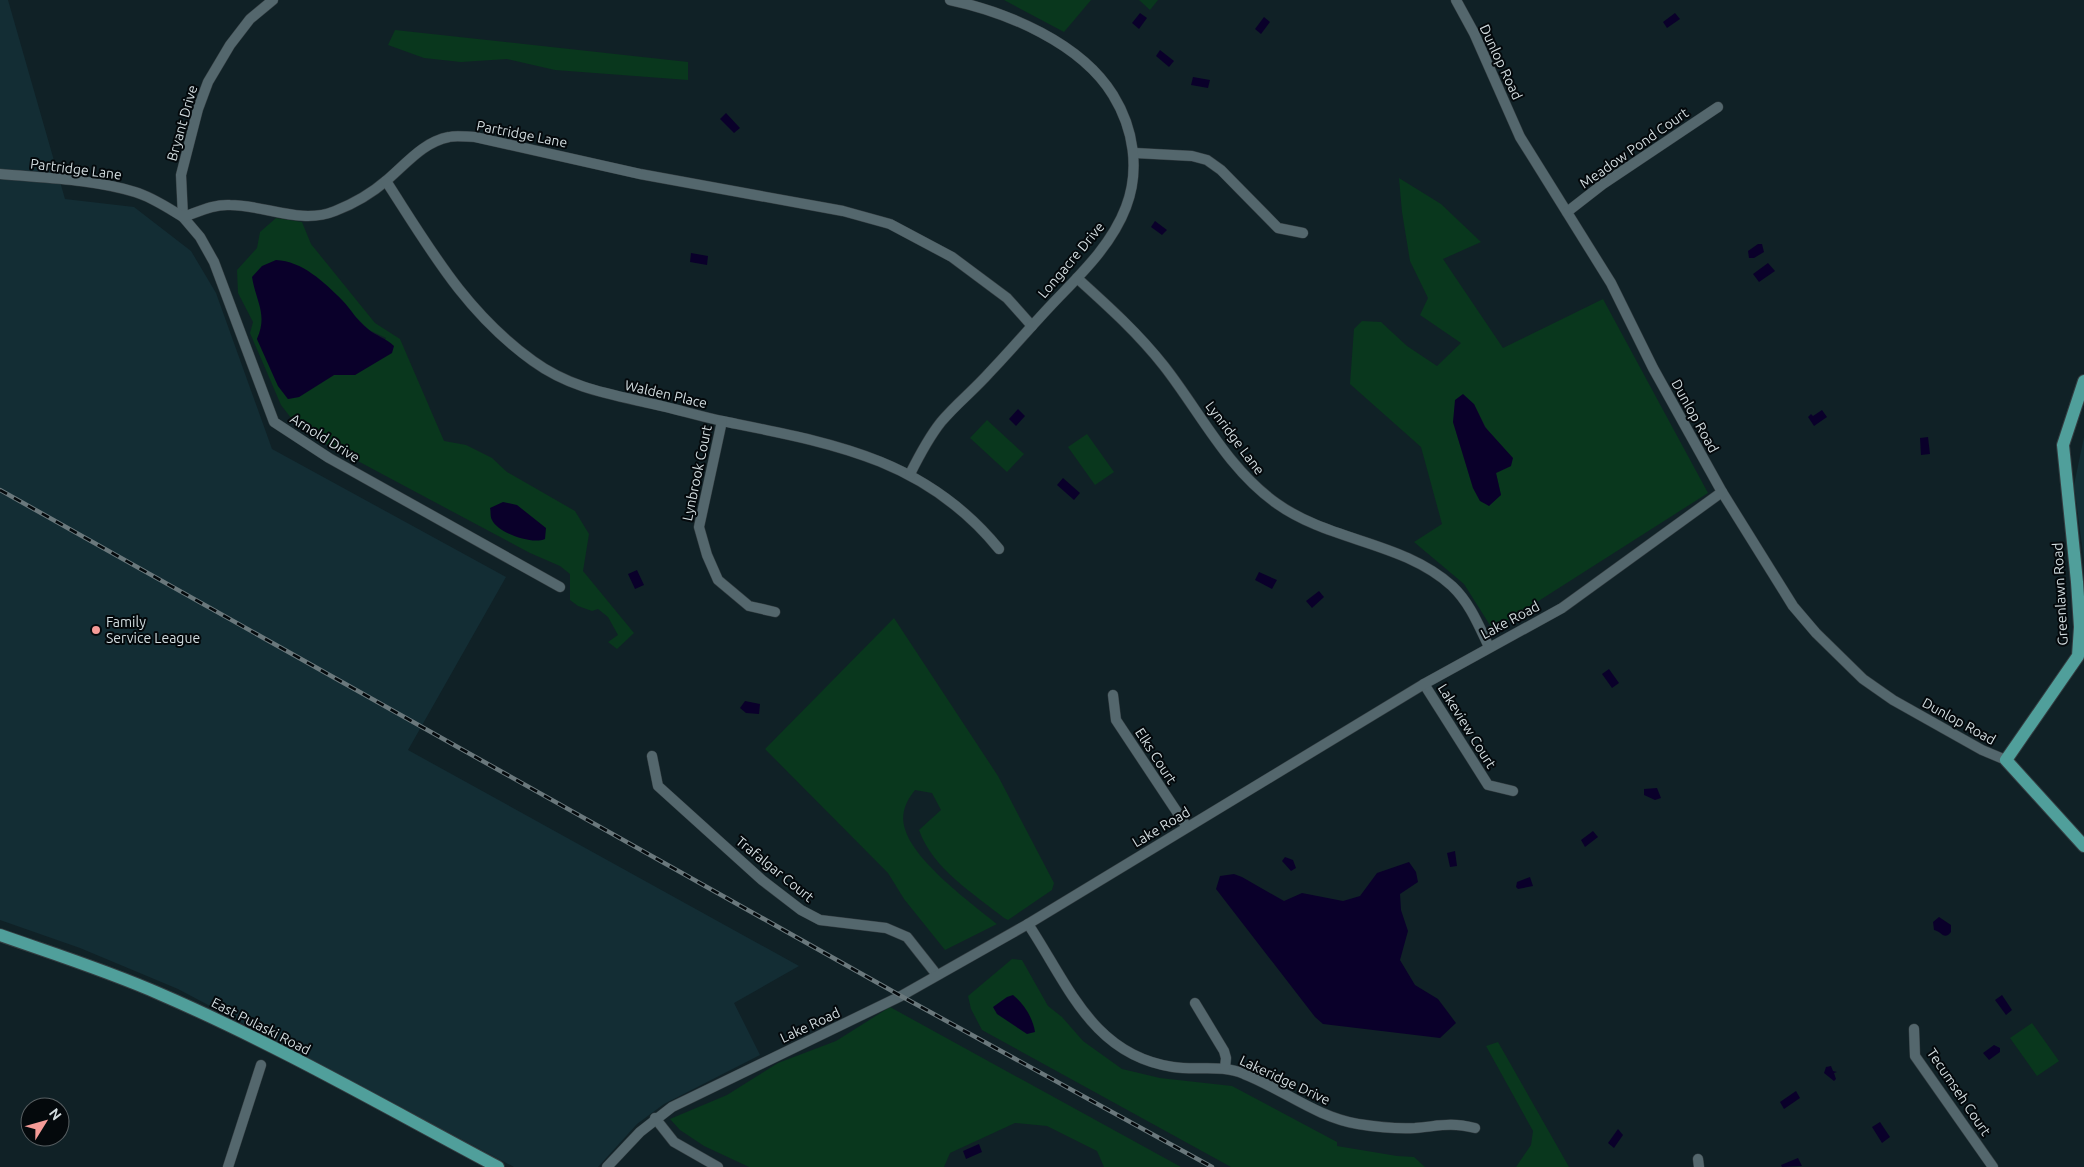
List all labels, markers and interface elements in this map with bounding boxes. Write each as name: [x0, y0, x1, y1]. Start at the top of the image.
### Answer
street label: Dunlop Road: [1477, 22, 1525, 102]
street label: Bryant Drive: [164, 83, 200, 163]
street label: Meadow Pond Court: [1577, 104, 1692, 192]
street label: Partridge Lane: [475, 117, 569, 151]
street label: Partridge Lane: [29, 155, 123, 183]
street label: Longacre Drive: [1035, 219, 1107, 301]
street label: Walden Place: [623, 377, 709, 411]
street label: Dunlop Road: [1668, 377, 1722, 455]
street label: Lynridge Lane: [1202, 398, 1268, 478]
street label: Arnold Drive: [287, 410, 363, 466]
street label: Lynbrook Court: [679, 423, 715, 522]
street label: Greenlawn Road: [2049, 542, 2071, 646]
street label: Lake Road: [1478, 598, 1542, 642]
place label: Family Service League: [106, 614, 200, 646]
marker: Family Service League: [90, 624, 102, 636]
street label: Lakeview Court: [1435, 681, 1500, 772]
street label: Dunlop Road: [1920, 694, 1998, 748]
street label: Elks Court: [1132, 725, 1180, 787]
street label: Lake Road: [1129, 804, 1193, 850]
street label: Trafalgar Court: [733, 833, 817, 906]
street label: East Pulaski Road: [209, 994, 313, 1058]
street label: Lake Road: [777, 1004, 843, 1046]
street label: Tecumseh Court: [1924, 1045, 1994, 1139]
street label: Lakeridge Drive: [1237, 1052, 1333, 1108]
north arrow: [20, 1097, 70, 1147]
text: N: [46, 1105, 65, 1123]

